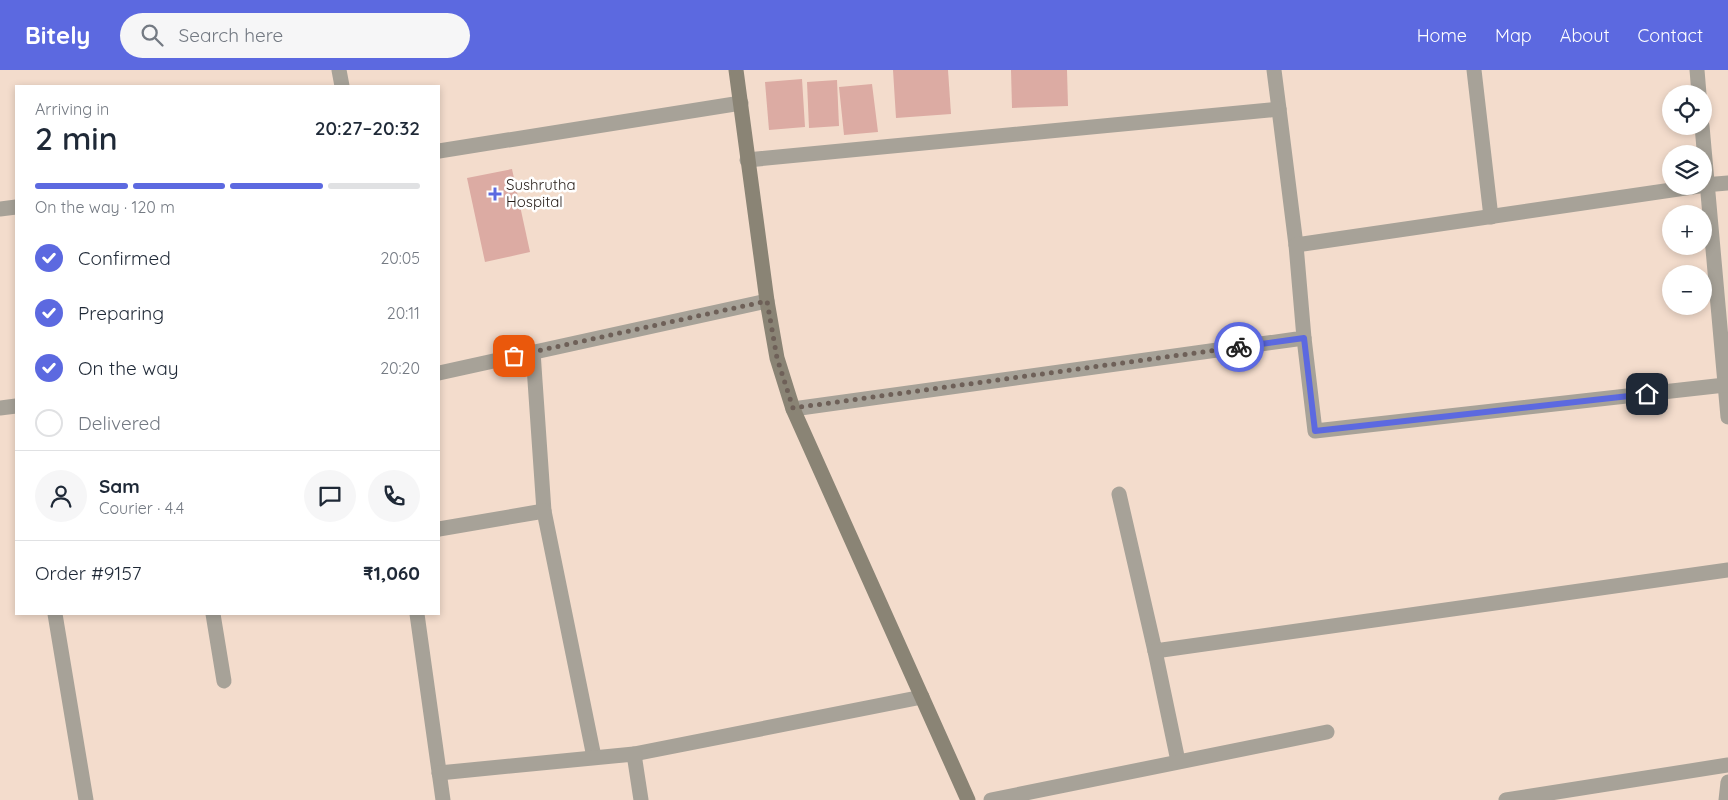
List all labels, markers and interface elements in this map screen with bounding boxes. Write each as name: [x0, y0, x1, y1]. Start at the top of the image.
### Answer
search box: [120, 13, 470, 58]
text: Bitely: [25, 20, 90, 50]
icon: search: [138, 21, 166, 49]
text: Search here: [178, 23, 283, 47]
text: Home: [1417, 24, 1467, 47]
text: Map: [1495, 24, 1532, 47]
text: About: [1560, 24, 1610, 47]
text: Contact: [1638, 24, 1703, 47]
map controls: [1662, 85, 1712, 315]
button: locate: [1662, 85, 1712, 135]
text: Arriving in: [35, 99, 109, 119]
text: 20:27–20:32: [315, 116, 420, 140]
text: 2 min: [35, 118, 118, 158]
button: layers: [1662, 145, 1712, 195]
place label: Sushrutha Hospital: [506, 175, 576, 211]
marker: Sushrutha Hospital: [488, 187, 502, 201]
text: On the way · 120 m: [35, 197, 175, 217]
button: +: [1662, 205, 1712, 255]
icon: check: [35, 244, 63, 272]
text: Confirmed: [78, 246, 171, 270]
text: 20:05: [380, 248, 420, 268]
button: −: [1662, 265, 1712, 315]
icon: check: [35, 299, 63, 327]
text: Preparing: [78, 301, 164, 325]
text: 20:11: [387, 303, 420, 323]
courier: [1214, 322, 1264, 372]
icon: bike: [1225, 333, 1253, 361]
pin: [493, 335, 535, 377]
icon: bag: [500, 342, 528, 370]
icon: check: [35, 354, 63, 382]
text: On the way: [78, 356, 179, 380]
text: 20:20: [380, 358, 420, 378]
pin: [1626, 373, 1668, 415]
icon: home: [1633, 380, 1661, 408]
text: Delivered: [78, 411, 161, 435]
button: person: [35, 470, 87, 522]
button: chat: [304, 470, 356, 522]
button: phone: [368, 470, 420, 522]
text: Sam: [99, 474, 140, 498]
text: Courier · 4.4: [99, 498, 184, 518]
text: Order #9157: [35, 561, 142, 585]
text: ₹1,060: [363, 561, 420, 585]

